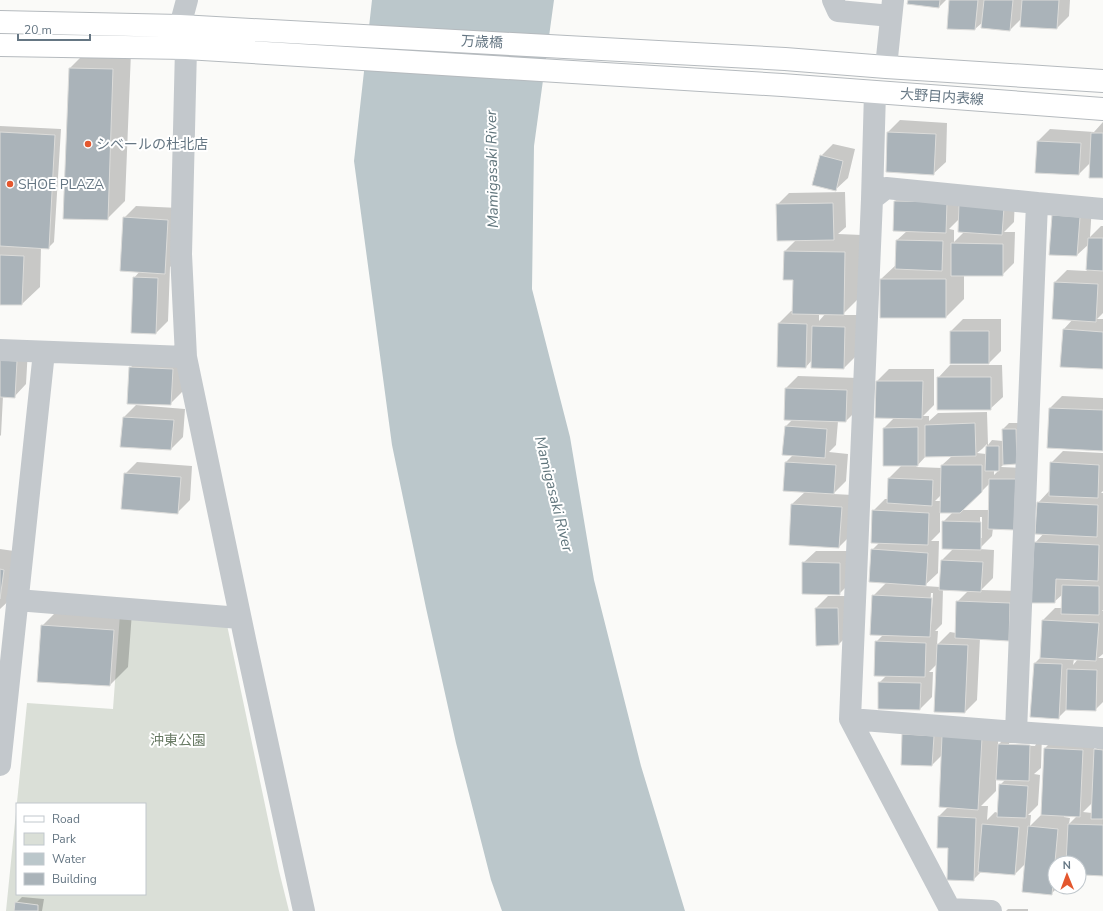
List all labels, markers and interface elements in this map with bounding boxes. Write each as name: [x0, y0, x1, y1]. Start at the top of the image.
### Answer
scale bar: [18, 16, 90, 42]
text: 20 m: [24, 22, 52, 38]
street label: 万歳橋: [461, 31, 503, 53]
street label: 大野目内表線: [899, 85, 985, 109]
water label: Mamigasaki River: [481, 109, 503, 228]
place label: シベールの杜北店: [96, 135, 208, 154]
marker: シベールの杜北店: [83, 139, 93, 149]
place label: SHOE PLAZA: [18, 175, 104, 194]
marker: SHOE PLAZA: [5, 179, 15, 189]
water label: Mamigasaki River: [530, 434, 578, 554]
park label: 沖東公園: [150, 731, 206, 750]
legend: [16, 803, 146, 895]
text: Road: [52, 811, 80, 827]
text: Park: [52, 831, 77, 847]
text: Water: [52, 851, 86, 867]
north arrow: [1047, 855, 1087, 895]
text: N: [1063, 858, 1071, 873]
text: Building: [52, 871, 97, 887]

